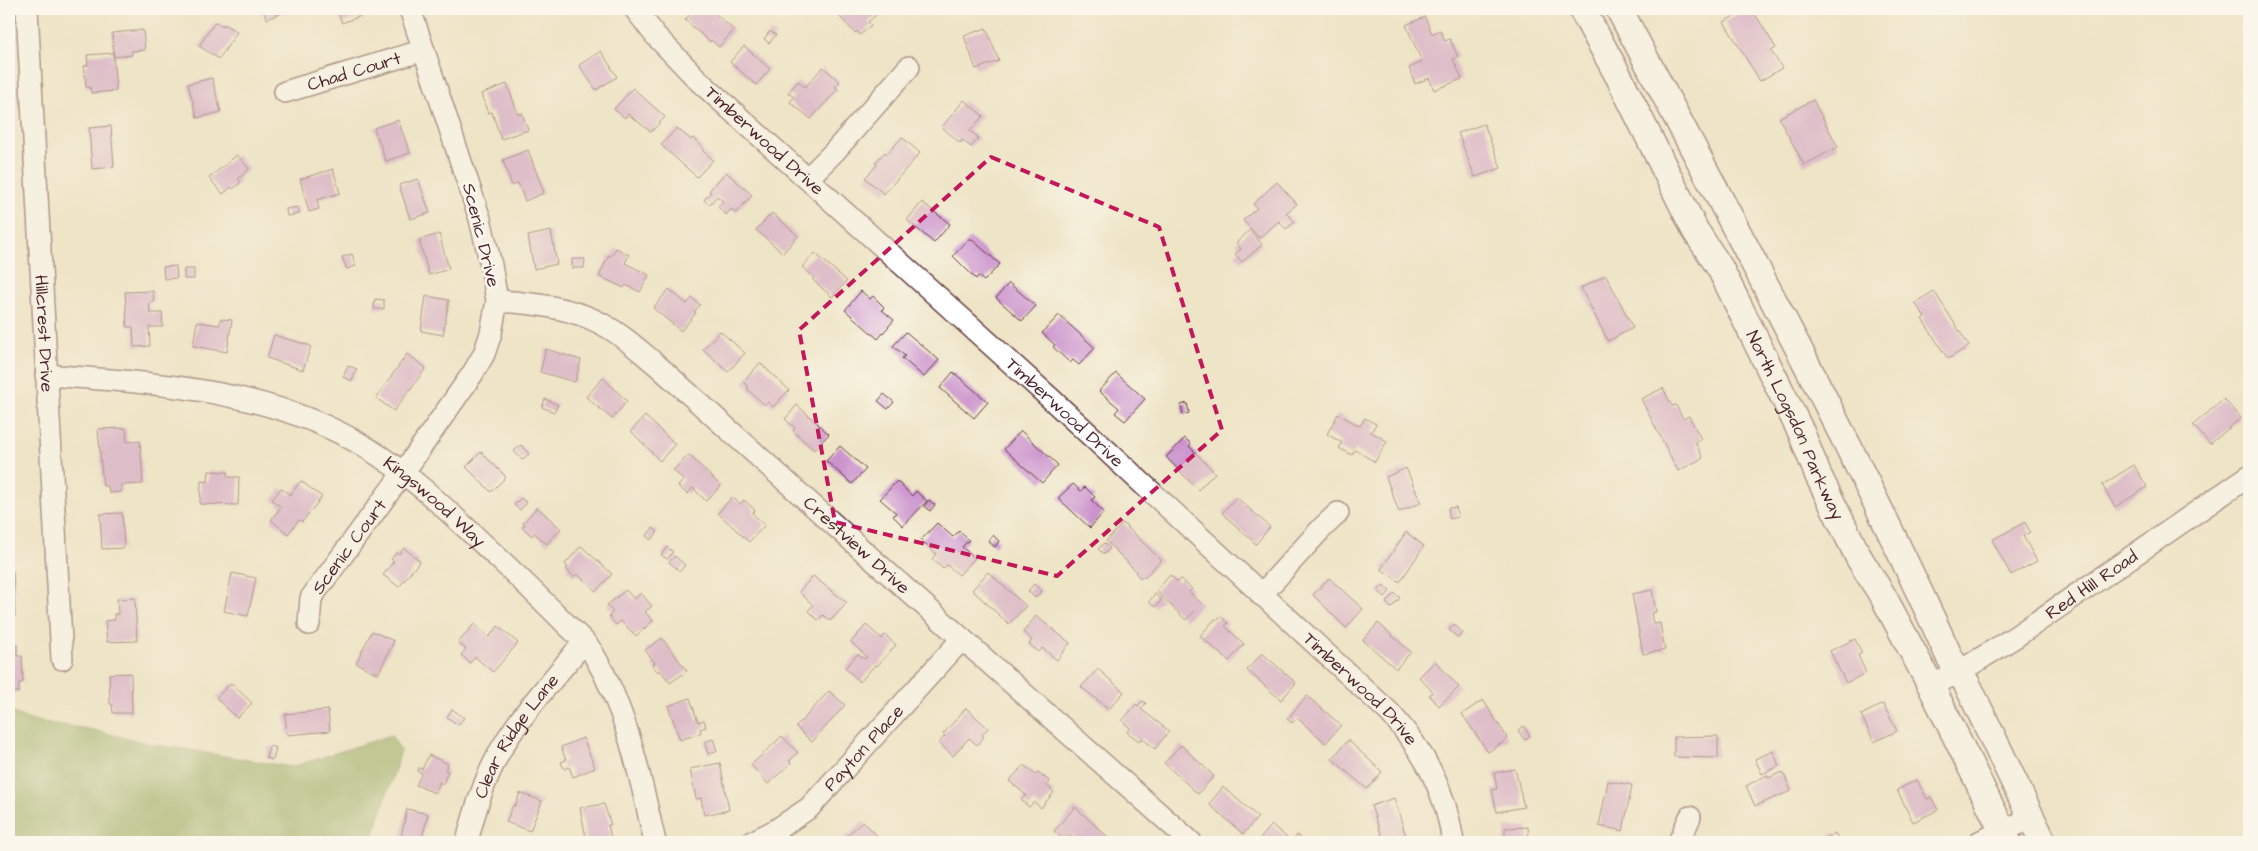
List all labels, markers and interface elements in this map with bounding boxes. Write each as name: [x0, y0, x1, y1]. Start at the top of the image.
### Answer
street label: Chad Court: [304, 45, 404, 97]
street label: Timberwood Drive: [700, 80, 830, 201]
street label: Scenic Drive: [456, 180, 506, 290]
street label: Hillcrest Drive: [29, 274, 60, 393]
street label: North Logsdon Parkway: [1740, 326, 1851, 524]
street label: Timberwood Drive: [1000, 351, 1130, 473]
street label: Kingswood Way: [378, 450, 492, 554]
street label: Crestview Drive: [798, 490, 916, 600]
street label: Scenic Court: [306, 493, 393, 599]
street label: Red Hill Road: [2040, 544, 2142, 625]
street label: Timberwood Drive: [1298, 626, 1424, 750]
street label: Clear Ridge Lane: [468, 668, 565, 802]
street label: Payton Place: [818, 699, 910, 796]

